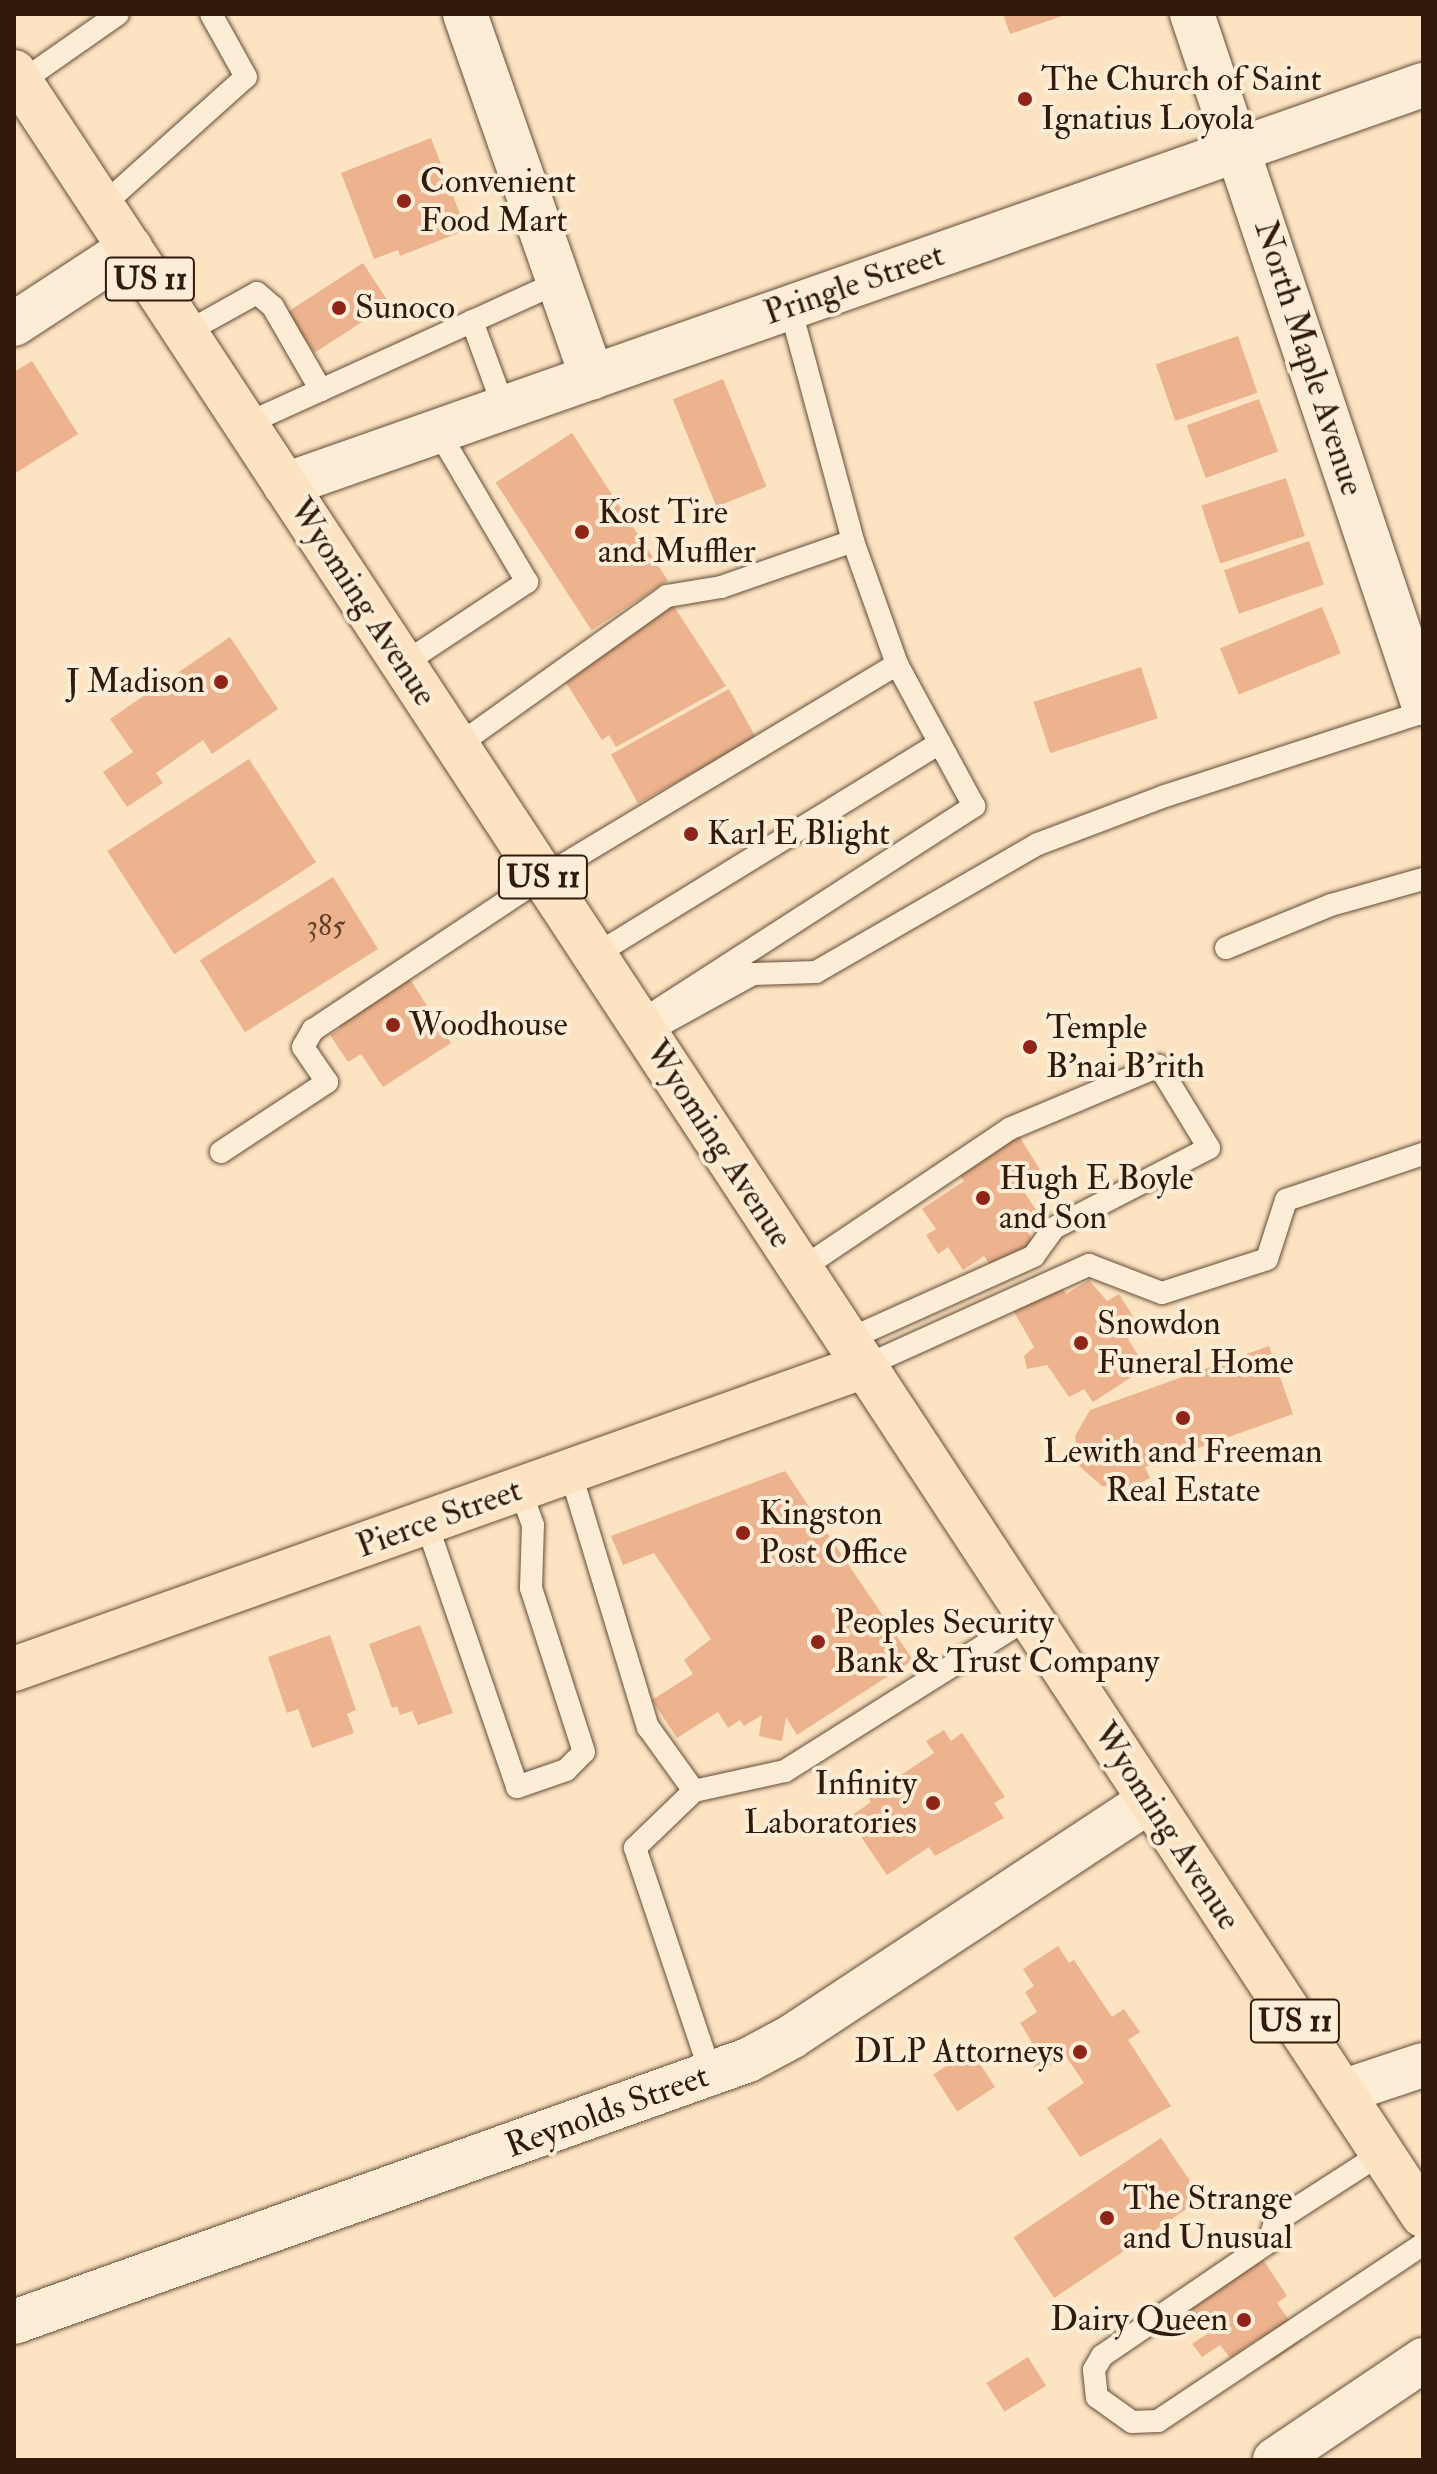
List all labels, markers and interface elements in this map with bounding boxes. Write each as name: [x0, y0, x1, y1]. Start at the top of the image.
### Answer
place label: The Church of Saint Ignatius Loyola: [1041, 59, 1322, 138]
marker: The Church of Saint Ignatius Loyola: [1016, 90, 1034, 108]
place label: Convenient Food Mart: [420, 161, 576, 240]
marker: Convenient Food Mart: [395, 192, 413, 210]
street label: North Maple Avenue: [1245, 215, 1373, 501]
street label: Pringle Street: [759, 234, 949, 334]
road number: US 11: [104, 251, 196, 307]
place label: Sunoco: [355, 288, 455, 328]
marker: Sunoco: [330, 299, 348, 317]
street label: Wyoming Avenue: [281, 490, 445, 714]
place label: Kost Tire and Muffler: [598, 492, 756, 572]
marker: Kost Tire and Muffler: [573, 523, 591, 541]
place label: J Madison: [66, 662, 205, 702]
marker: J Madison: [212, 673, 230, 691]
place label: Karl E Blight: [707, 814, 890, 854]
marker: Karl E Blight: [682, 825, 700, 843]
road number: US 11: [497, 849, 589, 905]
house number: 385: [307, 908, 345, 944]
place label: Woodhouse: [409, 1005, 568, 1045]
place label: Temple B'nai B'rith: [1046, 1007, 1205, 1086]
marker: Woodhouse: [384, 1016, 402, 1034]
street label: Wyoming Avenue: [637, 1032, 801, 1256]
marker: Temple B'nai B'rith: [1021, 1038, 1039, 1056]
place label: Hugh E Boyle and Son: [999, 1158, 1194, 1238]
marker: Hugh E Boyle and Son: [974, 1189, 992, 1207]
place label: Snowdon Funeral Home: [1097, 1303, 1294, 1382]
marker: Snowdon Funeral Home: [1072, 1334, 1090, 1352]
marker: Lewith and Freeman Real Estate: [1174, 1409, 1192, 1427]
place label: Lewith and Freeman Real Estate: [1043, 1431, 1323, 1510]
street label: Pierce Street: [351, 1469, 527, 1567]
place label: Kingston Post Office: [759, 1493, 907, 1572]
marker: Kingston Post Office: [734, 1524, 752, 1542]
place label: Peoples Security Bank & Trust Company: [834, 1602, 1159, 1682]
marker: Peoples Security Bank & Trust Company: [809, 1633, 827, 1651]
street label: Wyoming Avenue: [1085, 1714, 1249, 1938]
place label: Infinity Laboratories: [744, 1763, 917, 1842]
marker: Infinity Laboratories: [924, 1794, 942, 1812]
road number: US 11: [1249, 1993, 1341, 2049]
place label: DLP Attorneys: [854, 2032, 1064, 2072]
marker: DLP Attorneys: [1071, 2043, 1089, 2061]
street label: Reynolds Street: [500, 2055, 714, 2167]
place label: The Strange and Unusual: [1123, 2178, 1293, 2258]
marker: The Strange and Unusual: [1098, 2209, 1116, 2227]
place label: Dairy Queen: [1050, 2300, 1228, 2340]
marker: Dairy Queen: [1235, 2311, 1253, 2329]

